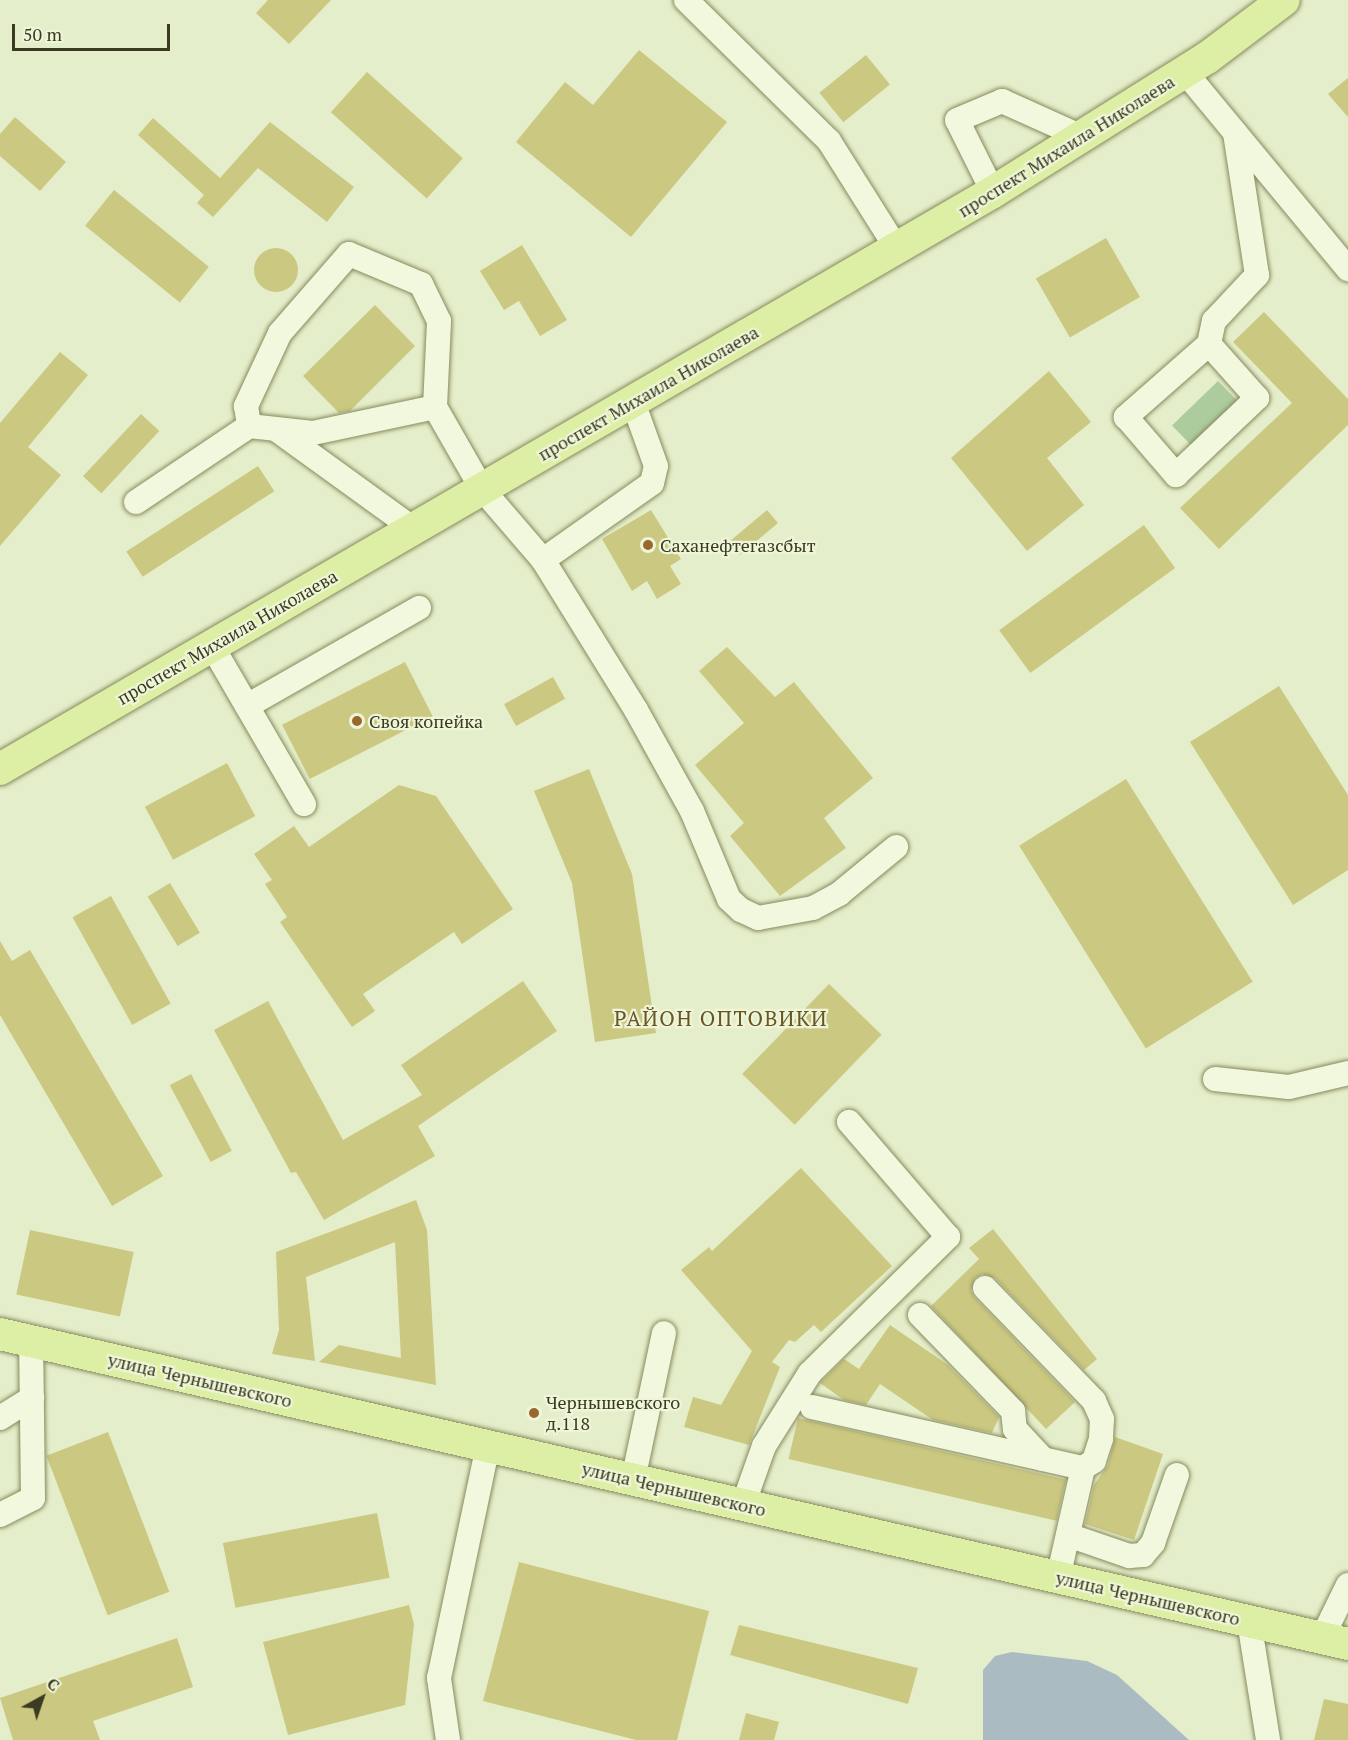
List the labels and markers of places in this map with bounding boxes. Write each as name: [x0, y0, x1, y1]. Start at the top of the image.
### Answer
place label: Саханефтегазсбыт: [660, 534, 816, 556]
marker: Саханефтегазсбыт: [641, 538, 655, 552]
place label: Своя копейка: [369, 710, 483, 732]
marker: Своя копейка: [350, 714, 364, 728]
place label: Чернышевского д.118: [546, 1392, 680, 1434]
marker: Чернышевского д.118: [527, 1406, 541, 1420]

